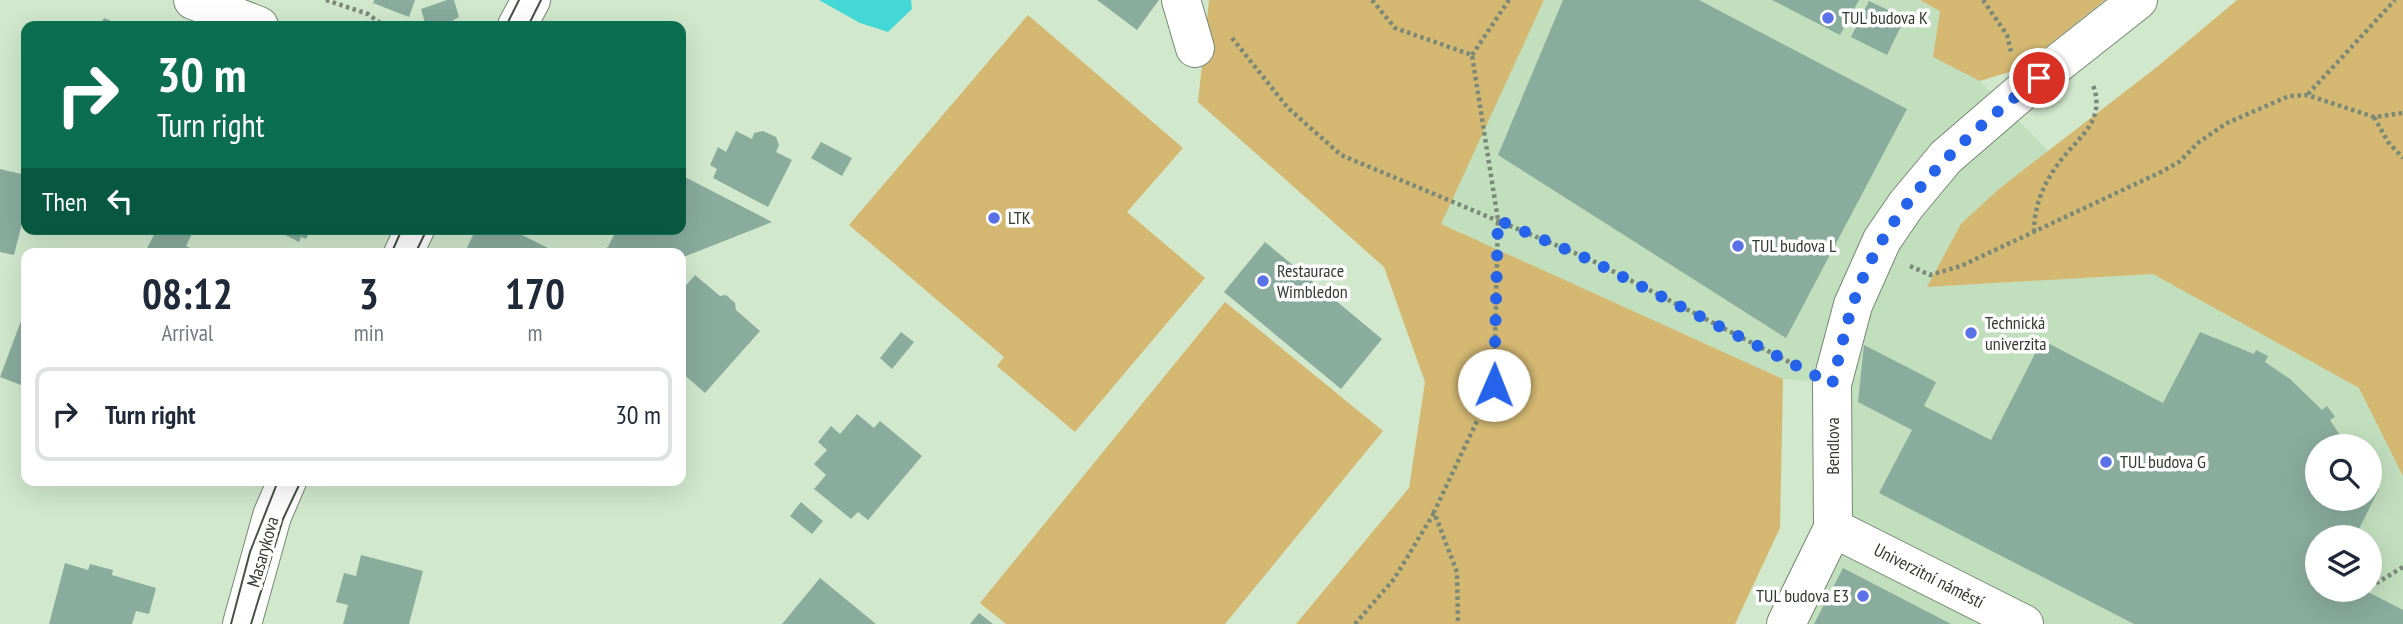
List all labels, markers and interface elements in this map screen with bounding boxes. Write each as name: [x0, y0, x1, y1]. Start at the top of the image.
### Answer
place label: TUL budova K: [1842, 6, 1928, 29]
marker: TUL budova K: [1820, 10, 1836, 26]
text: 30 m: [157, 42, 246, 106]
pin: [2009, 48, 2069, 108]
icon: right: [42, 49, 133, 140]
icon: arrive: [2020, 59, 2058, 97]
text: Turn right: [157, 104, 265, 146]
icon: left: [101, 182, 139, 220]
text: Then: [42, 185, 87, 218]
place label: LTK: [1008, 206, 1031, 229]
marker: LTK: [986, 210, 1002, 226]
place label: TUL budova L: [1752, 234, 1837, 257]
marker: TUL budova L: [1730, 238, 1746, 254]
place label: Restaurace Wimbledon: [1277, 259, 1348, 303]
text: 08:12: [142, 266, 233, 321]
text: 3: [359, 266, 379, 321]
text: 170: [505, 266, 565, 321]
marker: Restaurace Wimbledon: [1255, 273, 1271, 289]
place label: Technická univerzita: [1985, 311, 2047, 355]
text: Arrival: [161, 318, 213, 347]
text: min: [354, 318, 384, 347]
text: m: [527, 318, 542, 347]
marker: Technická univerzita: [1963, 325, 1979, 341]
position arrow: [1457, 348, 1531, 422]
icon: right: [46, 395, 84, 433]
text: Turn right: [105, 398, 196, 431]
text: 30 m: [615, 398, 661, 431]
street label: Bendlova: [1821, 417, 1844, 475]
map controls: [2305, 434, 2382, 602]
button: search: [2305, 434, 2382, 511]
place label: TUL budova G: [2120, 450, 2206, 473]
marker: TUL budova G: [2098, 454, 2114, 470]
street label: Masarykova: [242, 514, 284, 590]
button: layers: [2305, 525, 2382, 602]
street label: Univerzitní náměstí: [1870, 538, 1988, 613]
place label: TUL budova E3: [1756, 584, 1849, 607]
marker: TUL budova E3: [1855, 588, 1871, 604]

